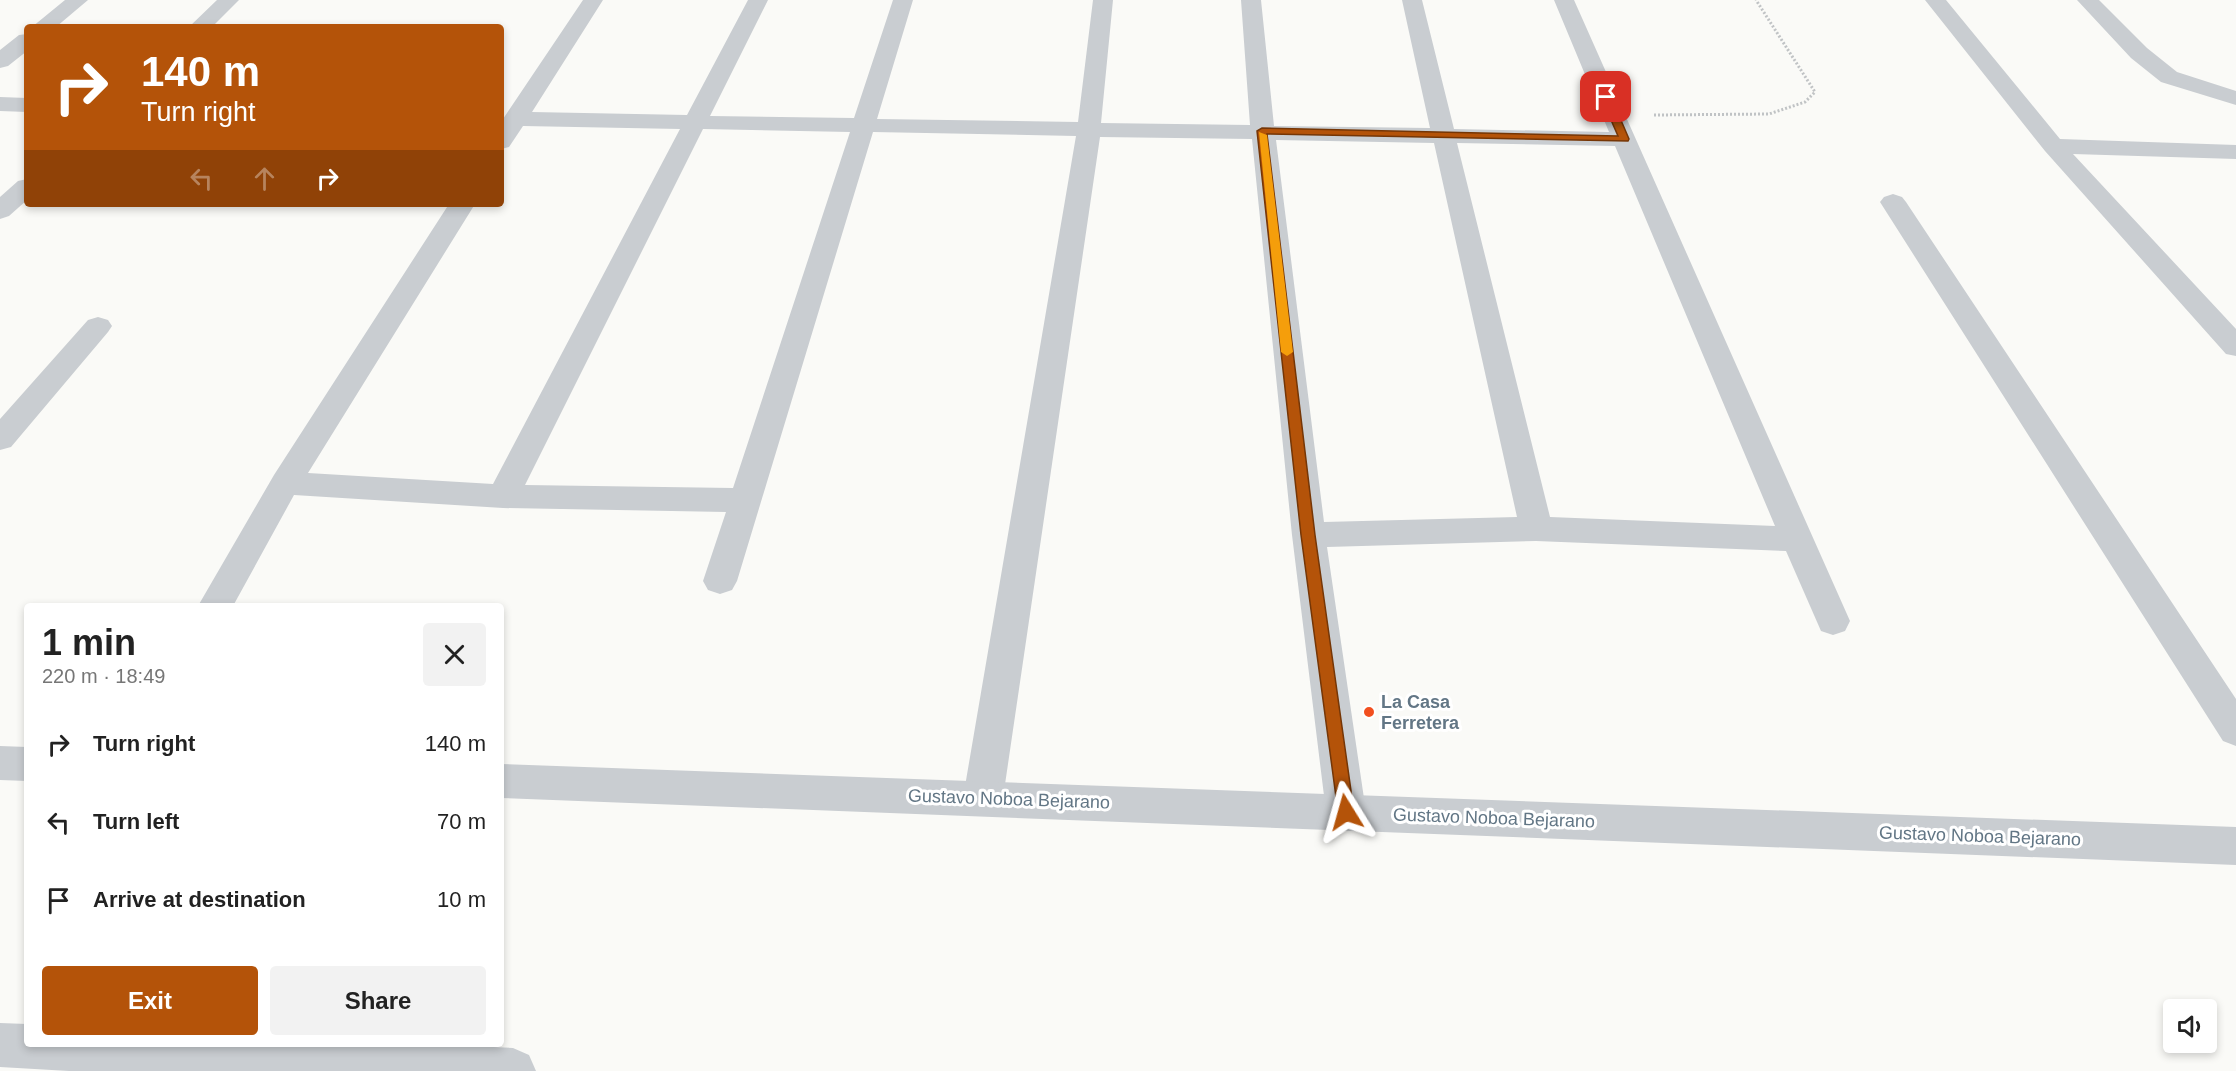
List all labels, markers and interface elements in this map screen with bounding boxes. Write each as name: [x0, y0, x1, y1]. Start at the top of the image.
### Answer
icon: right: [42, 48, 120, 126]
text: 140 m: [141, 48, 260, 95]
pin: [1580, 71, 1631, 122]
icon: arrive: [1589, 80, 1622, 113]
text: Turn right: [141, 97, 256, 127]
icon: left: [185, 162, 218, 195]
icon: ahead: [248, 162, 281, 195]
icon: right: [311, 162, 344, 195]
text: 1 min: [42, 622, 136, 663]
button: close: [423, 623, 486, 686]
text: 220 m · 18:49: [42, 665, 165, 687]
place label: La Casa Ferretera: [1381, 692, 1460, 733]
marker: La Casa Ferretera: [1362, 705, 1376, 719]
icon: right: [42, 728, 75, 761]
text: Turn right: [93, 731, 195, 756]
text: 140 m: [425, 731, 486, 756]
position arrow: [1314, 780, 1378, 844]
street label: Gustavo Noboa Bejarano: [908, 785, 1110, 813]
street label: Gustavo Noboa Bejarano: [1393, 804, 1595, 832]
icon: left: [42, 806, 75, 839]
text: Turn left: [93, 809, 179, 834]
text: 70 m: [437, 809, 486, 834]
street label: Gustavo Noboa Bejarano: [1879, 822, 2081, 850]
icon: arrive: [42, 884, 75, 917]
text: Arrive at destination: [93, 887, 306, 912]
text: 10 m: [437, 887, 486, 912]
button: Exit: [42, 966, 258, 1035]
button: Share: [270, 966, 486, 1035]
map controls: [2163, 999, 2217, 1053]
button: sound: [2163, 999, 2217, 1053]

